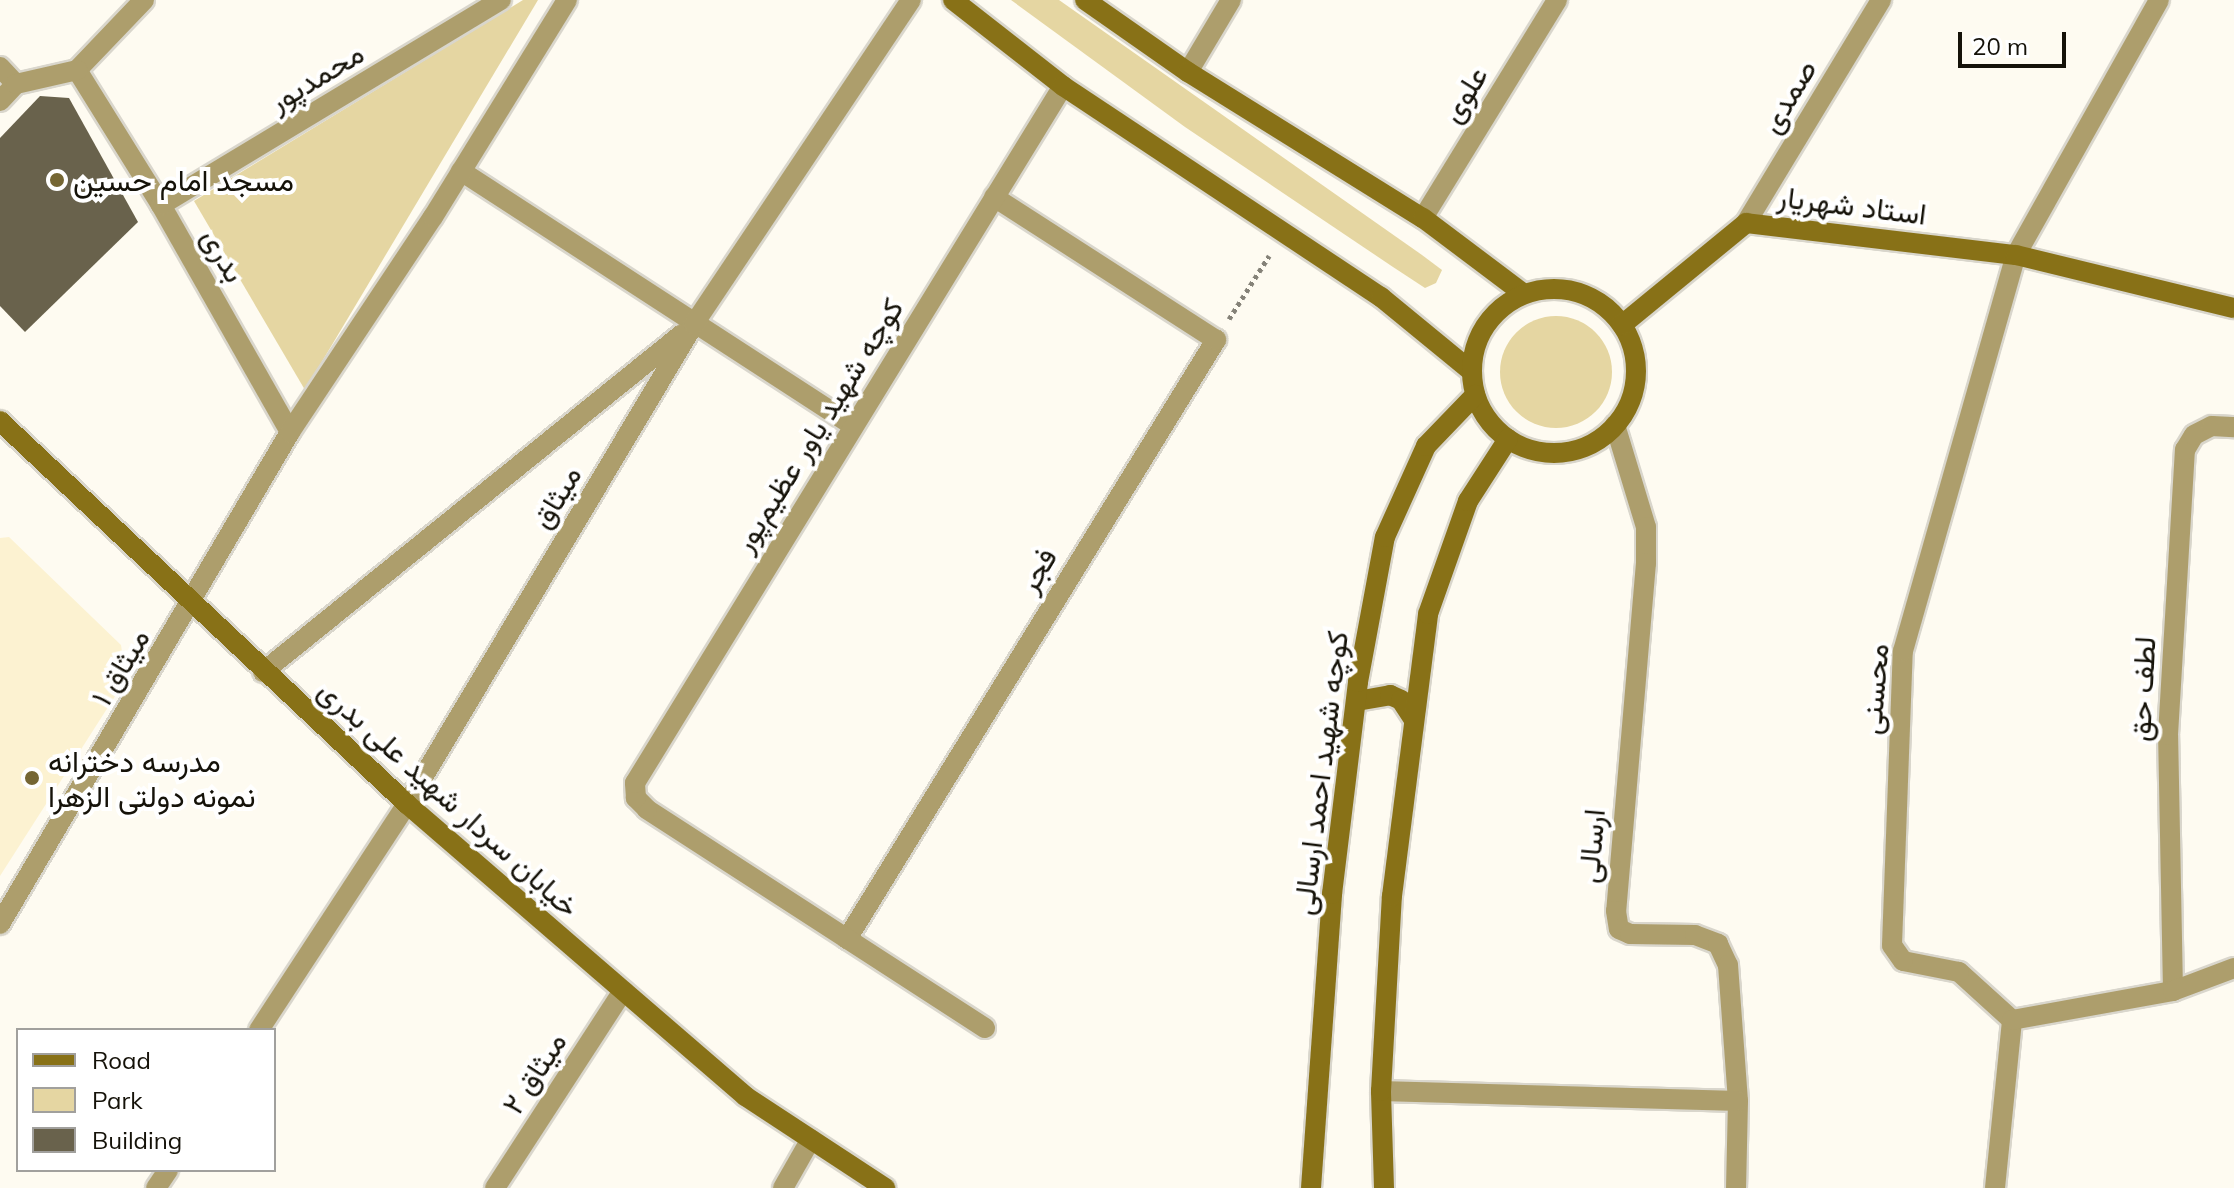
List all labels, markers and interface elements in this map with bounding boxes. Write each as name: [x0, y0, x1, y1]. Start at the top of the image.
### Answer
scale bar: [1962, 16, 2070, 66]
text: 20 m: [1972, 31, 2028, 61]
street label: محمدپور: [262, 35, 370, 119]
street label: صمدی: [1752, 53, 1824, 139]
street label: علوی: [1433, 59, 1495, 129]
place label: مسجد امام حسین: [73, 162, 294, 198]
marker: مسجد امام حسین: [48, 171, 66, 189]
street label: استاد شهریار: [1775, 178, 1929, 232]
street label: بدری: [195, 222, 253, 288]
street label: کوچه شهید یاور عظیم‌پور: [725, 291, 911, 559]
street label: میثاق: [523, 459, 589, 535]
street label: فجر: [1010, 541, 1064, 599]
street label: میثاق ۱: [83, 622, 157, 712]
street label: کوچه شهید احمد ارسالی: [1285, 629, 1355, 917]
street label: لطف حق: [2121, 635, 2163, 743]
street label: محسنی: [1852, 642, 1896, 736]
street label: خیابان سردار شهید علی بدری: [311, 672, 587, 924]
place label: مدرسه دخترانه نمونه دولتی الزهرا: [48, 743, 256, 814]
marker: مدرسه دخترانه نمونه دولتی الزهرا: [23, 769, 41, 787]
street label: ارسالی: [1570, 807, 1612, 885]
street label: میثاق ۲: [494, 1025, 574, 1121]
legend: [16, 1028, 276, 1172]
text: Road: [92, 1045, 151, 1075]
text: Park: [92, 1085, 143, 1115]
text: Building: [92, 1125, 182, 1155]

